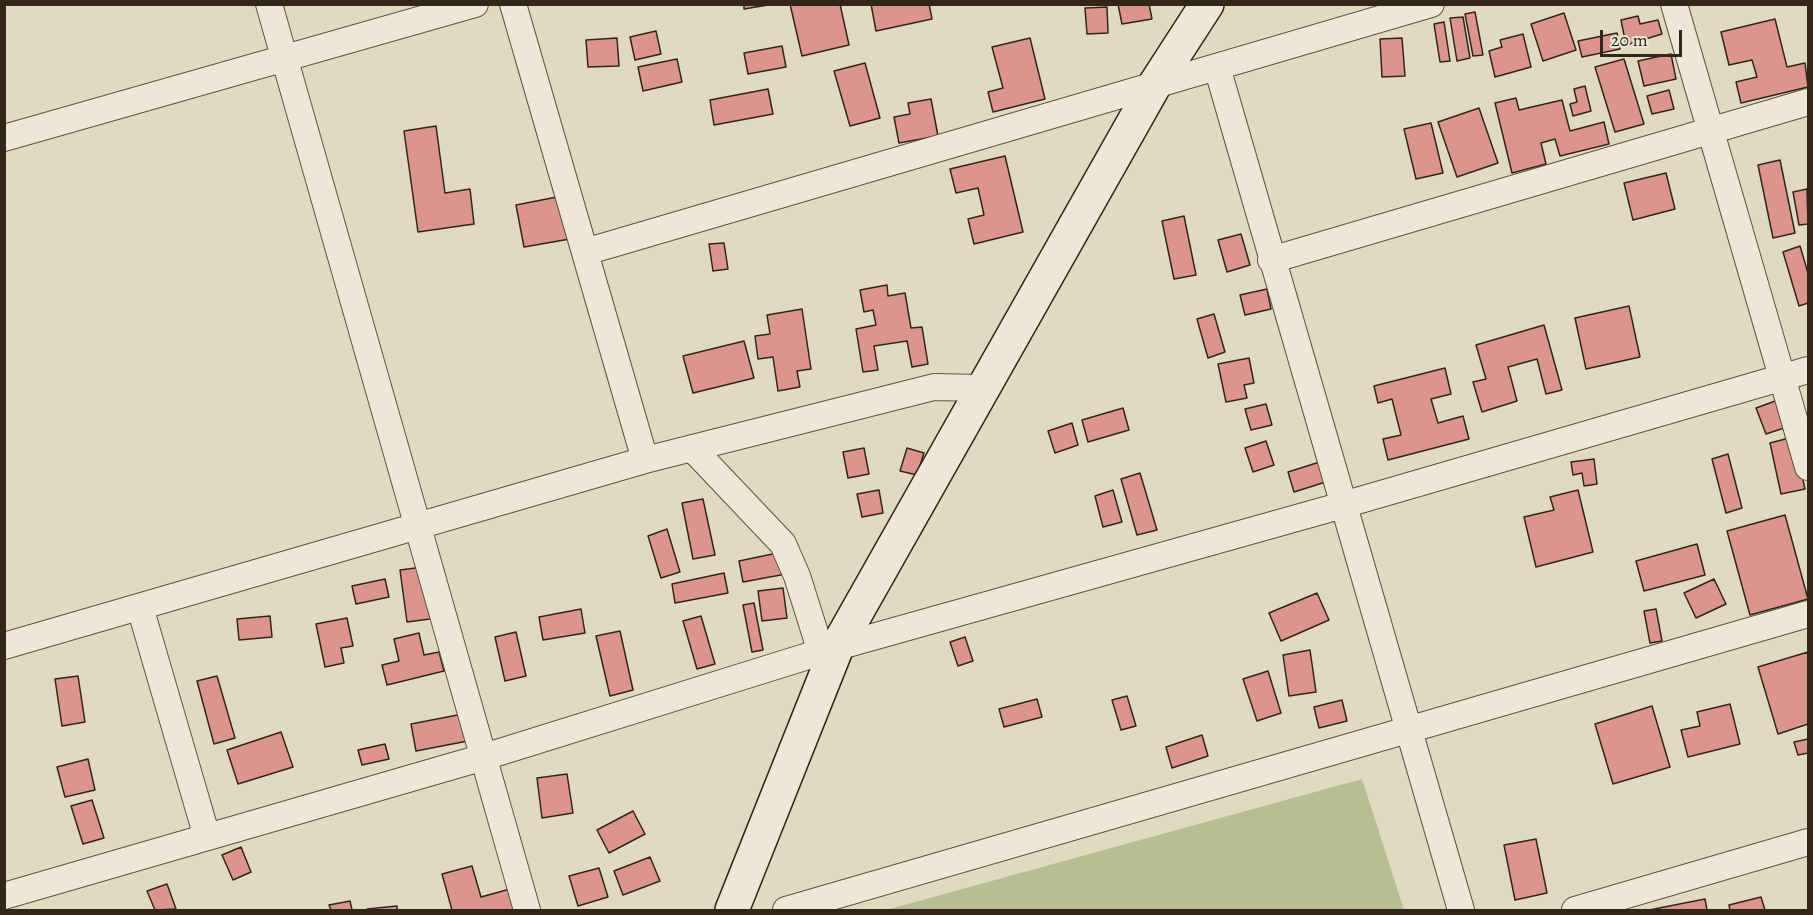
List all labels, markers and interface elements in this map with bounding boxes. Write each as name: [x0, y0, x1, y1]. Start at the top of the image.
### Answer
scale bar: [1603, 18, 1686, 56]
text: 20 m: [1611, 28, 1648, 52]

